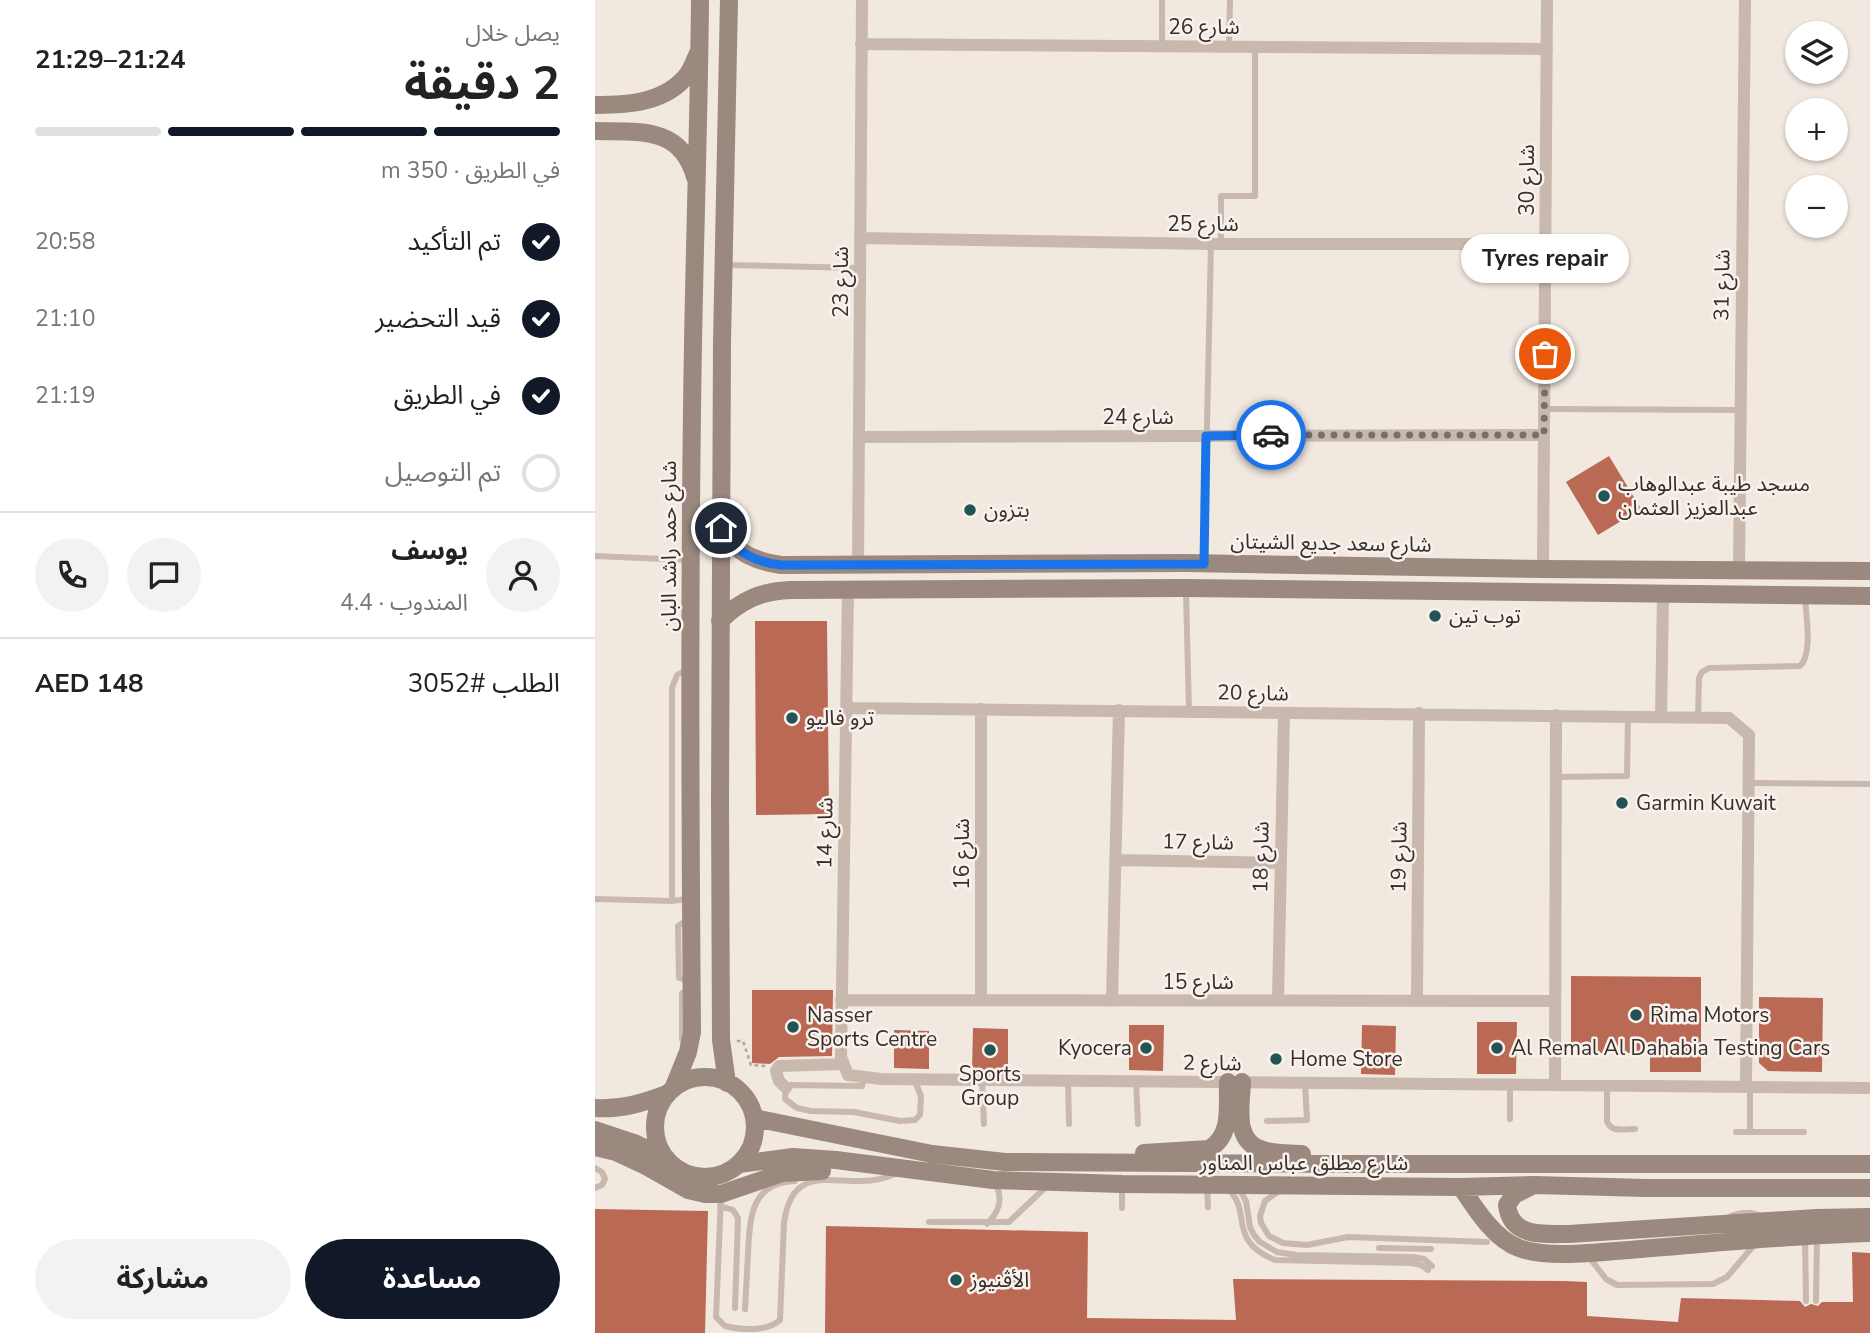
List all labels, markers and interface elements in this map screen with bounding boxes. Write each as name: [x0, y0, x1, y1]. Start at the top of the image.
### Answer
street label: شارع 26: [1168, 13, 1240, 42]
text: يصل خلال: [465, 18, 560, 49]
map controls: [1785, 21, 1848, 238]
button: layers: [1785, 21, 1848, 84]
text: 21:24–21:29: [35, 42, 186, 77]
text: 2 دقيقة: [404, 52, 560, 115]
button: +: [1785, 98, 1848, 161]
street label: شارع 30: [1513, 144, 1542, 216]
text: في الطريق · 350 m: [381, 155, 560, 186]
button: −: [1785, 175, 1848, 238]
street label: شارع 25: [1167, 210, 1239, 239]
icon: check: [522, 223, 560, 261]
text: تم التأكيد: [408, 224, 501, 259]
text: 20:58: [35, 226, 95, 257]
callout: Tyres repair: [1461, 235, 1629, 284]
text: Tyres repair: [1482, 243, 1608, 274]
street label: شارع 23: [827, 246, 856, 318]
street label: شارع 31: [1707, 249, 1738, 321]
icon: check: [522, 300, 560, 338]
text: قيد التحضير: [375, 301, 501, 336]
text: 21:10: [35, 303, 95, 334]
pin: [1515, 324, 1575, 384]
icon: bag: [1526, 335, 1564, 373]
icon: check: [522, 377, 560, 415]
text: في الطريق: [394, 378, 501, 413]
text: 21:19: [35, 380, 95, 411]
courier: [1236, 400, 1306, 470]
street label: شارع 24: [1102, 403, 1174, 432]
icon: car: [1252, 416, 1290, 454]
text: تم التوصيل: [385, 455, 501, 490]
street label: شارع حمد راشد البان: [655, 461, 684, 631]
place label: مسجد طيبة عبدالوهاب عبدالعزيز العثمان: [1618, 470, 1810, 522]
marker: مسجد طيبة عبدالوهاب عبدالعزيز العثمان: [1596, 488, 1612, 504]
place label: بتزون: [984, 496, 1030, 524]
pin: [691, 498, 751, 558]
marker: بتزون: [962, 502, 978, 518]
icon: home: [702, 509, 740, 547]
street label: شارع سعد جديع الشيتان: [1230, 527, 1432, 560]
text: يوسف: [391, 533, 468, 568]
button: phone: [35, 538, 109, 612]
button: chat: [127, 538, 201, 612]
button: person: [486, 538, 560, 612]
text: المندوب · 4.4: [340, 587, 468, 618]
place label: توب تين: [1449, 602, 1521, 630]
marker: توب تين: [1427, 608, 1443, 624]
text: AED 148: [35, 666, 144, 701]
text: الطلب #3052: [408, 666, 560, 701]
street label: شارع 20: [1217, 678, 1289, 709]
place label: ترو فاليو: [806, 704, 874, 732]
marker: ترو فاليو: [784, 710, 800, 726]
place label: Garmin Kuwait: [1636, 789, 1776, 817]
marker: Garmin Kuwait: [1614, 795, 1630, 811]
street label: شارع 14: [810, 797, 841, 869]
street label: شارع 16: [948, 818, 977, 890]
street label: شارع 18: [1246, 821, 1277, 893]
street label: شارع 19: [1384, 821, 1415, 893]
street label: شارع 17: [1162, 827, 1234, 858]
street label: شارع 15: [1162, 968, 1234, 997]
place label: Nasser Sports Centre: [807, 1001, 937, 1053]
place label: Rima Motors: [1650, 1001, 1769, 1029]
marker: Rima Motors: [1628, 1007, 1644, 1023]
marker: Nasser Sports Centre: [785, 1019, 801, 1035]
place label: Kyocera: [1058, 1034, 1132, 1062]
place label: Al Remal Al Dahabia Testing Cars: [1511, 1034, 1830, 1062]
marker: Kyocera: [1138, 1040, 1154, 1056]
marker: Al Remal Al Dahabia Testing Cars: [1489, 1040, 1505, 1056]
marker: Sports Group: [982, 1042, 998, 1058]
place label: Home Store: [1290, 1045, 1403, 1073]
street label: شارع 2: [1182, 1048, 1242, 1079]
marker: Home Store: [1268, 1051, 1284, 1067]
place label: Sports Group: [959, 1060, 1021, 1112]
street label: شارع مطلق عباس المناور: [1199, 1149, 1408, 1178]
button: مشاركة: [35, 1239, 291, 1319]
button: مساعدة: [305, 1239, 560, 1319]
place label: الأڤنيوز: [969, 1266, 1029, 1294]
marker: الأڤنيوز: [948, 1272, 964, 1288]

